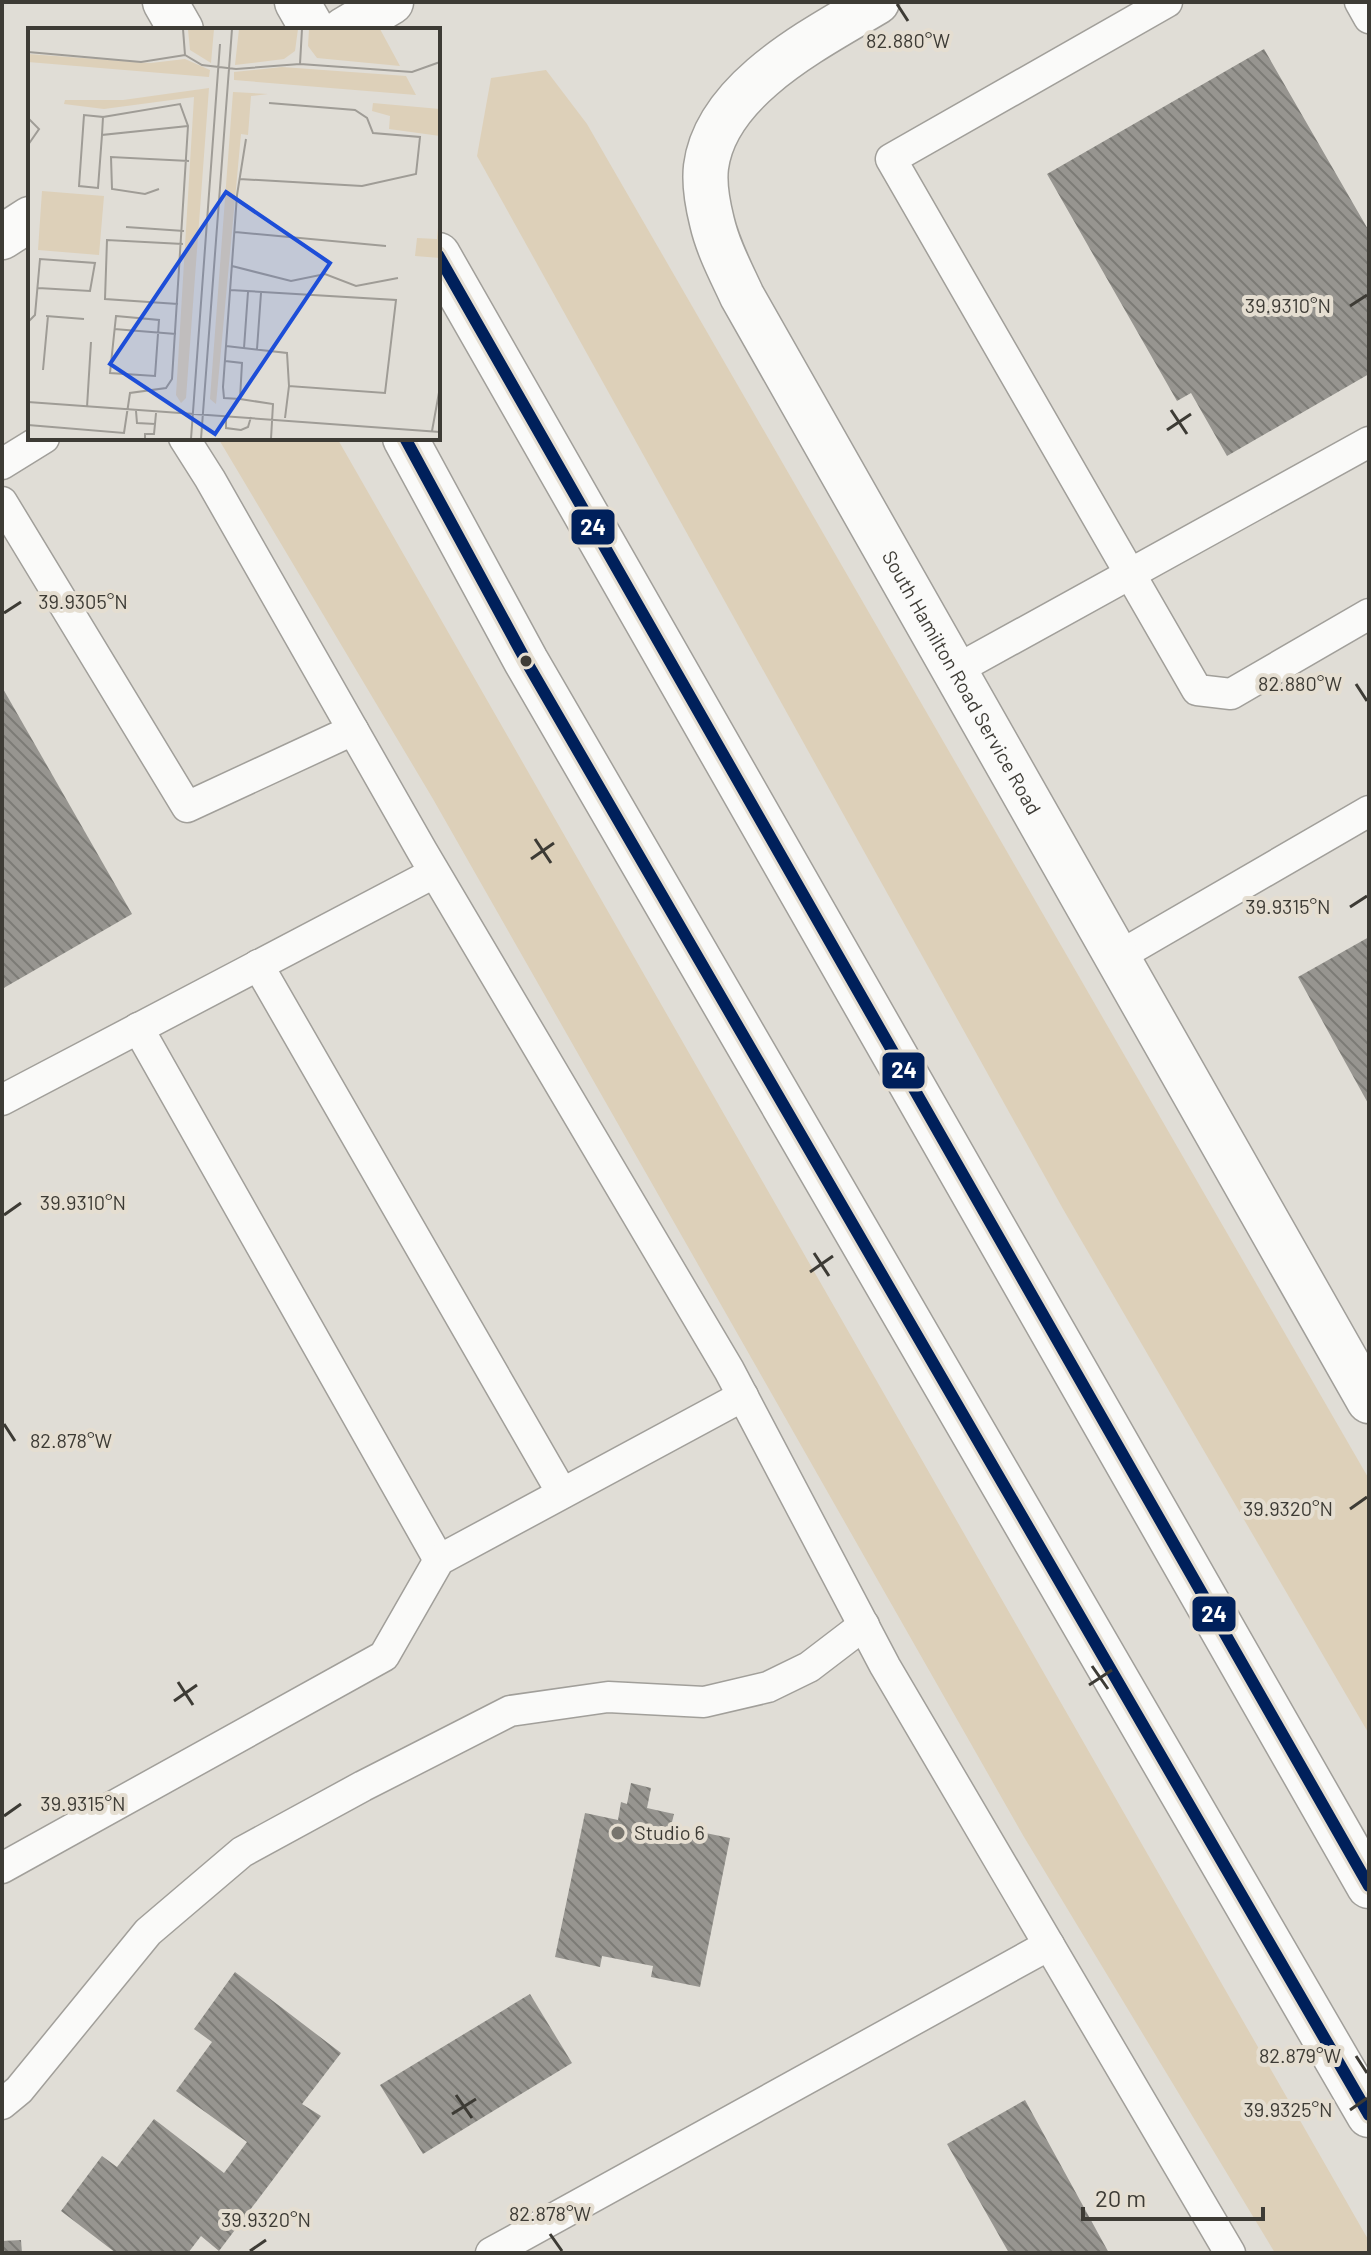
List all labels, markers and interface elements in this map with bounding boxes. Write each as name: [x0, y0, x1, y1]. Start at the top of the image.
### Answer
inset map: [28, 28, 440, 440]
text: 82.880°W: [866, 28, 950, 52]
text: 39.9310°N: [1245, 293, 1331, 317]
line badge: 24: [570, 508, 616, 546]
text: 24: [580, 513, 606, 539]
street label: South Hamilton Road Service Road: [878, 546, 1047, 819]
text: 39.9305°N: [38, 589, 128, 613]
unlabelled marker: [518, 653, 534, 669]
text: 82.880°W: [1258, 671, 1342, 695]
text: 39.9315°N: [1245, 894, 1331, 918]
line badge: 24: [881, 1051, 926, 1090]
text: 24: [891, 1056, 917, 1082]
text: 39.9310°N: [40, 1190, 126, 1214]
text: 82.878°W: [30, 1428, 113, 1452]
text: 39.9320°N: [1243, 1496, 1333, 1520]
line badge: 24: [1191, 1595, 1237, 1633]
text: 24: [1201, 1600, 1227, 1626]
text: 39.9315°N: [40, 1791, 126, 1815]
place label: Studio 6: [634, 1820, 705, 1844]
marker: Studio 6: [609, 1824, 627, 1842]
text: 82.879°W: [1259, 2043, 1342, 2067]
text: 39.9325°N: [1243, 2097, 1333, 2121]
scale bar: [1083, 2171, 1263, 2221]
text: 20 m: [1095, 2183, 1146, 2212]
text: 82.878°W: [509, 2201, 592, 2225]
text: 39.9320°N: [221, 2207, 311, 2231]

